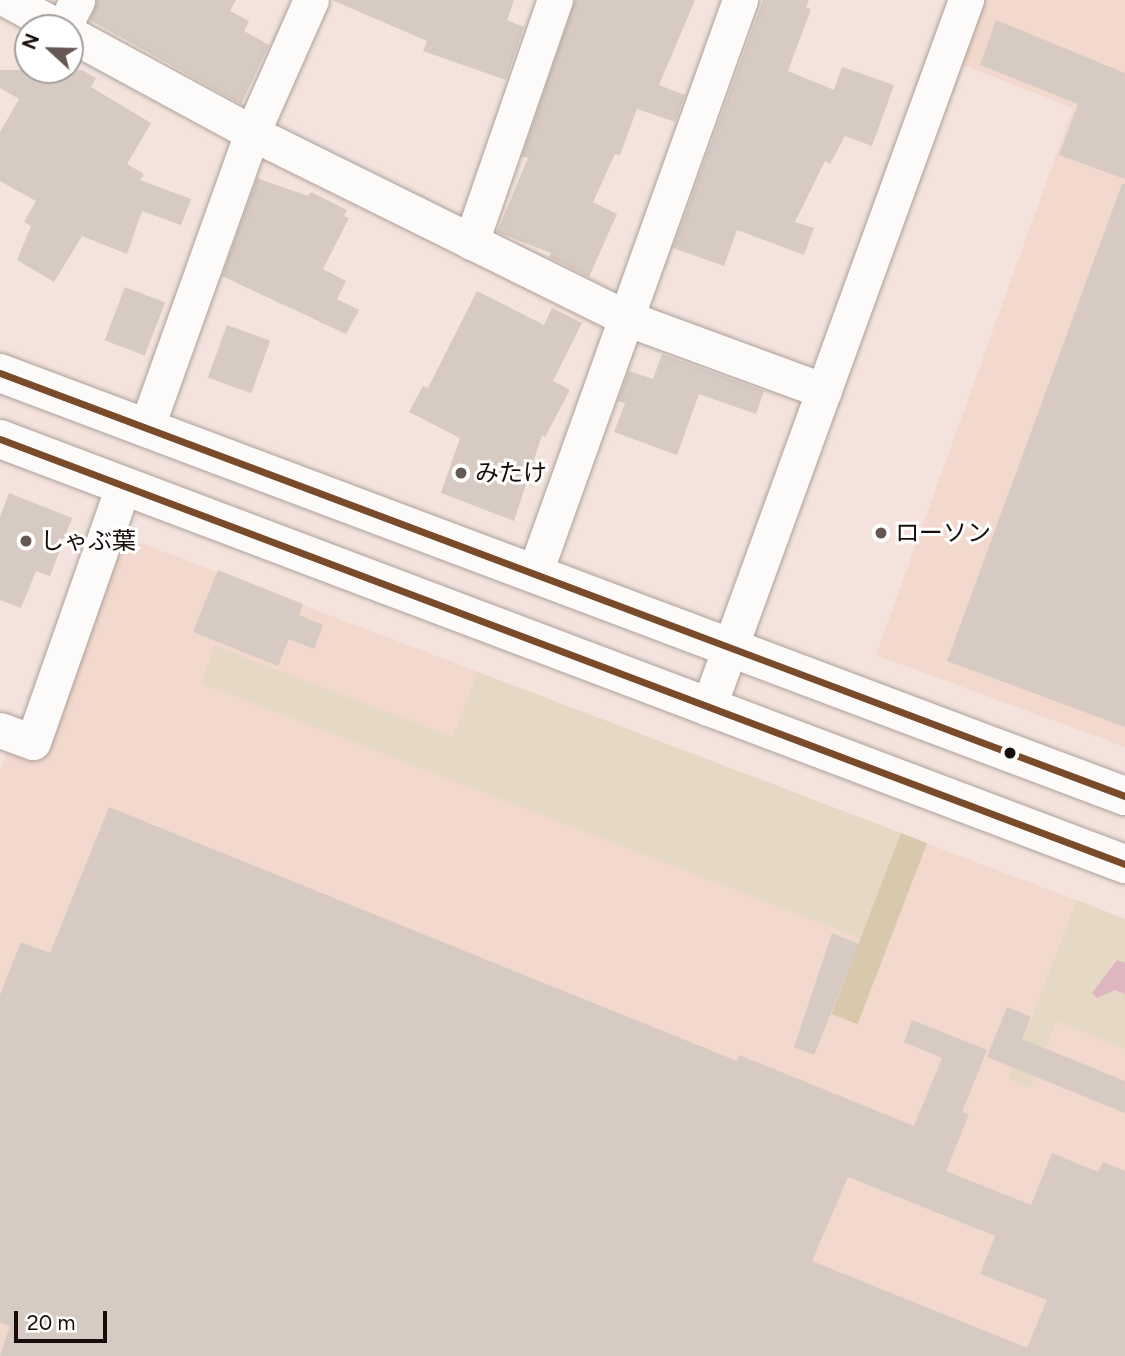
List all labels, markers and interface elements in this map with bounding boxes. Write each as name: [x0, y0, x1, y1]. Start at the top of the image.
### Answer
north arrow: [14, 14, 84, 84]
text: N: [18, 31, 44, 53]
place label: みたけ: [475, 459, 547, 487]
marker: みたけ: [453, 465, 469, 481]
place label: ローソン: [895, 519, 991, 547]
marker: ローソン: [873, 525, 889, 541]
place label: しゃぶ葉: [40, 527, 136, 555]
marker: しゃぶ葉: [18, 533, 34, 549]
unlabelled marker: [1003, 746, 1017, 760]
scale bar: [18, 1296, 110, 1340]
text: 20 m: [27, 1310, 75, 1335]

